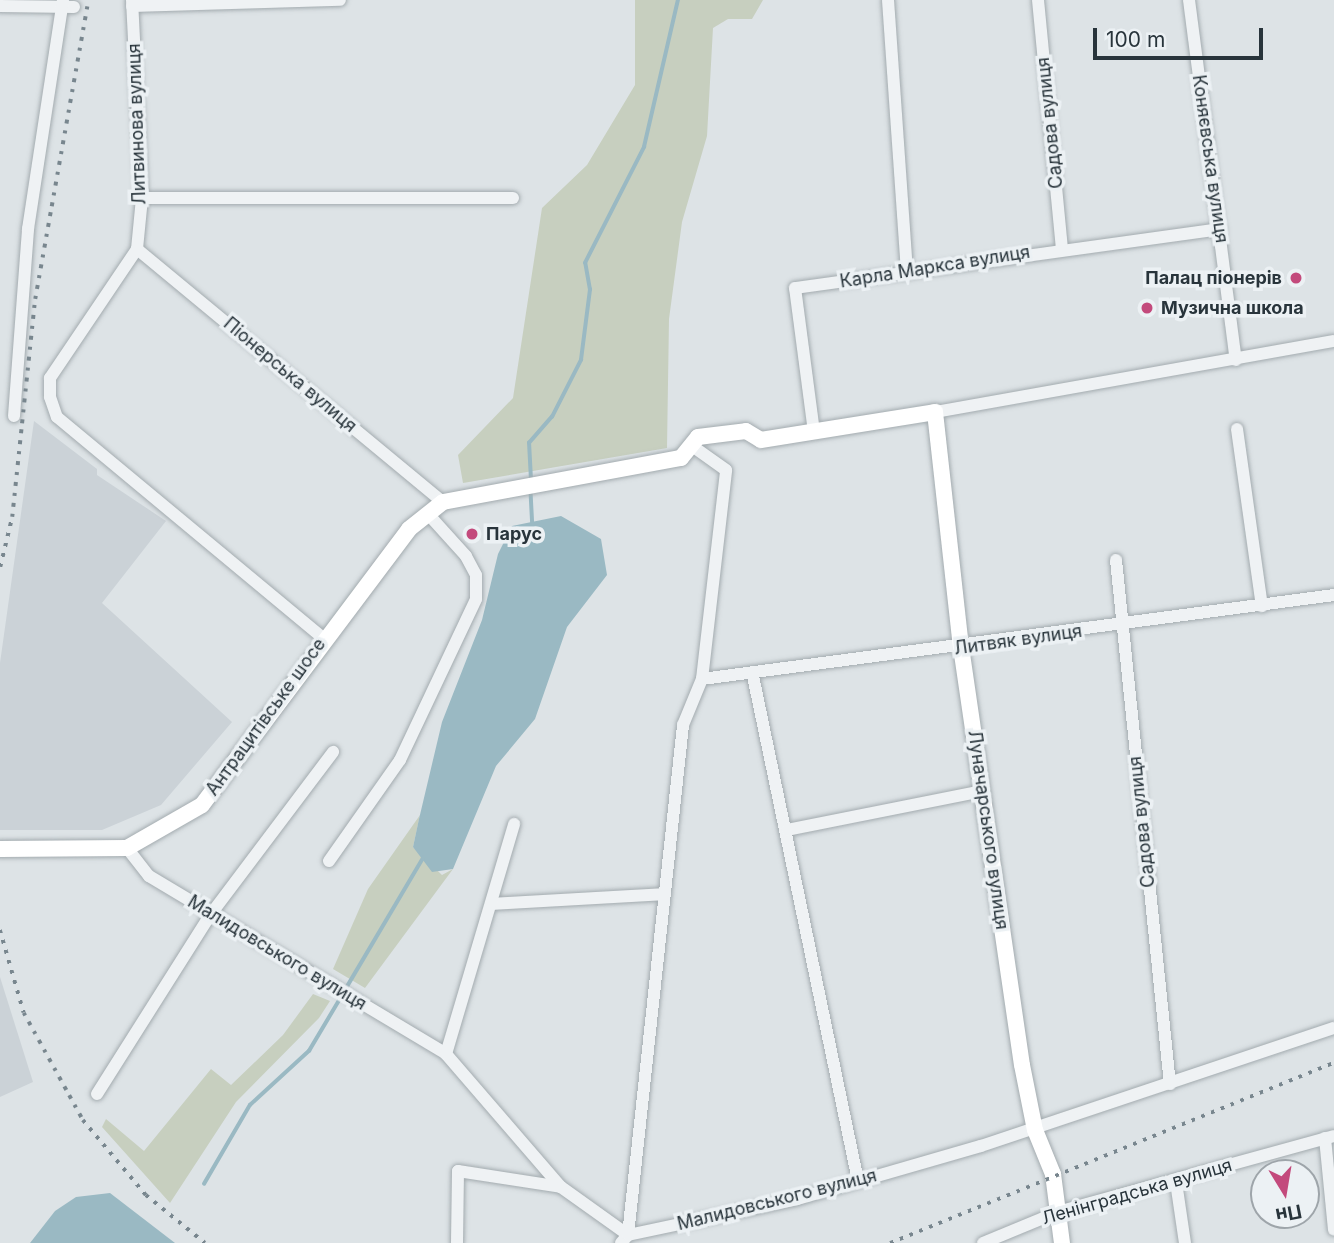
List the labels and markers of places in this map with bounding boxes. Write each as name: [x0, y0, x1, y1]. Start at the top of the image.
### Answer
place label: Палац піонерів: [1145, 267, 1282, 289]
marker: Палац піонерів: [1288, 270, 1304, 286]
place label: Музична школа: [1161, 297, 1304, 319]
marker: Музична школа: [1139, 300, 1155, 316]
place label: Парус: [486, 523, 542, 545]
marker: Парус: [464, 526, 480, 542]

